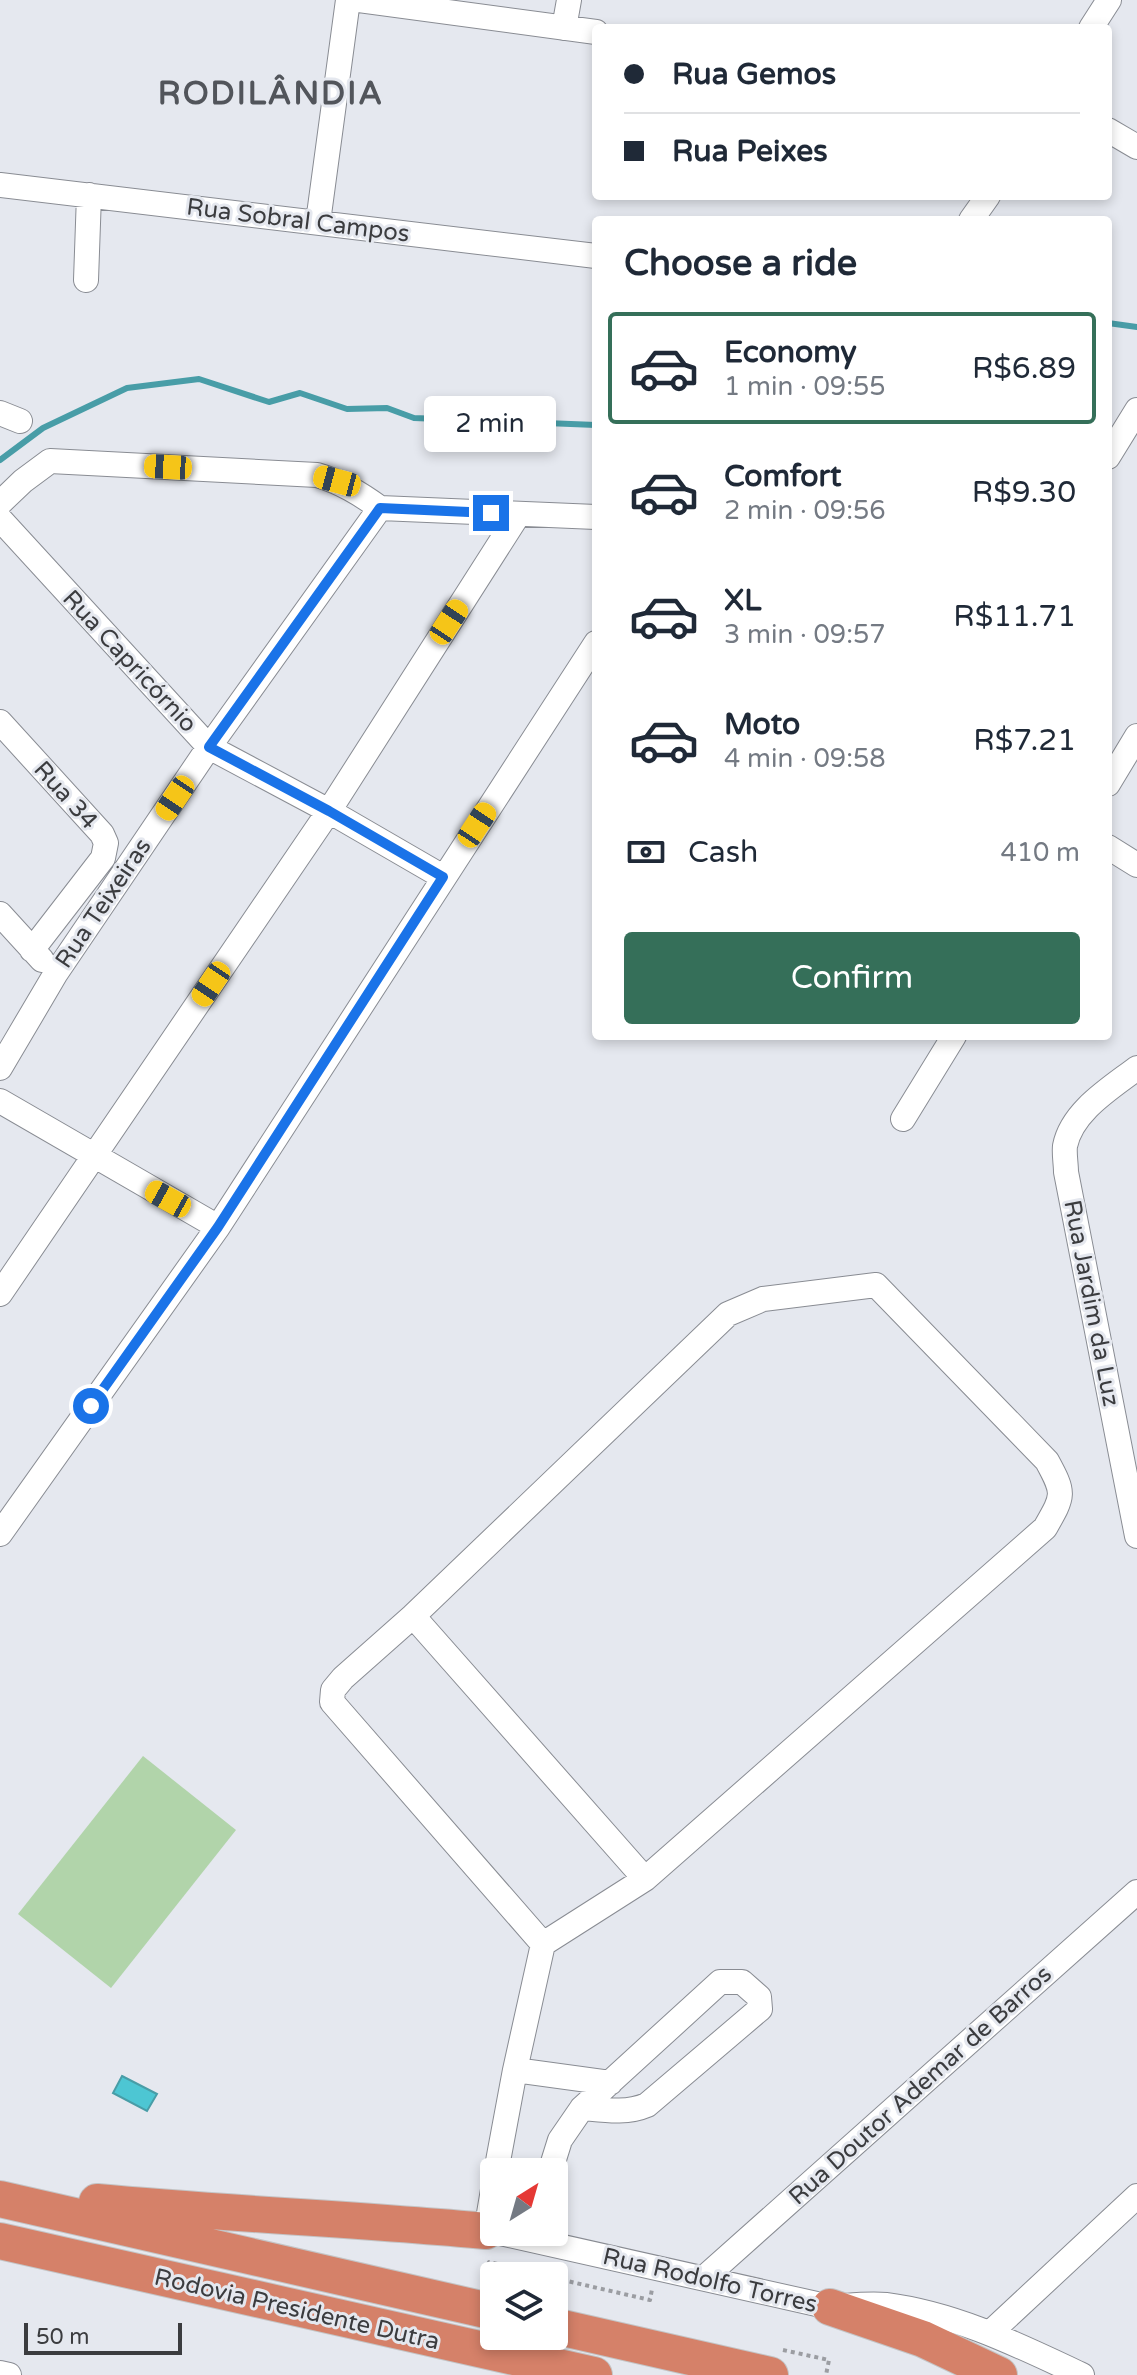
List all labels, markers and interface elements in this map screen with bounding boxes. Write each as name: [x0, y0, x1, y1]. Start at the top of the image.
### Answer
text: Rua Gemos: [672, 56, 836, 93]
district label: RODILÂNDIA: [158, 74, 384, 113]
text: Rua Peixes: [672, 133, 828, 170]
street label: Rua Sobral Campos: [185, 192, 411, 249]
text: Choose a ride: [624, 242, 857, 285]
icon: car: [628, 332, 700, 404]
text: Economy: [724, 334, 857, 371]
text: R$6.89: [972, 350, 1076, 387]
text: 1 min · 09:55: [724, 371, 886, 402]
callout: 2 min: [425, 397, 557, 453]
text: 2 min: [455, 408, 525, 439]
car: [143, 454, 193, 480]
icon: car: [628, 456, 700, 528]
text: Comfort: [724, 458, 842, 495]
car: [311, 463, 363, 499]
text: R$9.30: [972, 474, 1076, 511]
route end: [473, 495, 509, 531]
text: 2 min · 09:56: [724, 495, 886, 526]
icon: car: [628, 580, 700, 652]
text: XL: [724, 582, 761, 619]
street label: Rua Capricórnio: [56, 584, 203, 738]
car: [426, 595, 472, 649]
text: R$11.71: [953, 598, 1076, 635]
text: 3 min · 09:57: [724, 619, 886, 650]
icon: car: [628, 704, 700, 776]
text: Moto: [724, 706, 800, 743]
text: R$7.21: [973, 722, 1076, 759]
text: 4 min · 09:58: [724, 743, 886, 774]
street label: Rua 34: [28, 755, 104, 835]
car: [152, 771, 198, 825]
car: [454, 798, 500, 852]
icon: cash: [624, 830, 668, 874]
street label: Rua Teixeiras: [49, 833, 158, 974]
text: Cash: [688, 834, 758, 871]
text: 410 m: [1000, 837, 1080, 868]
button: Confirm: [624, 932, 1080, 1024]
car: [188, 957, 234, 1011]
car: [141, 1177, 195, 1221]
street label: Rua Jardim da Luz: [1057, 1197, 1126, 1409]
route start: [73, 1388, 109, 1424]
street label: Rua Doutor Ademar de Barros: [783, 1960, 1058, 2211]
north arrow: [480, 2158, 568, 2246]
map controls: [480, 2158, 568, 2350]
street label: Rua Rodolfo Torres: [600, 2242, 820, 2319]
button: layers: [480, 2262, 568, 2350]
street label: Rodovia Presidente Dutra: [152, 2263, 442, 2356]
scale bar: [24, 2319, 182, 2355]
text: 50 m: [36, 2324, 90, 2350]

